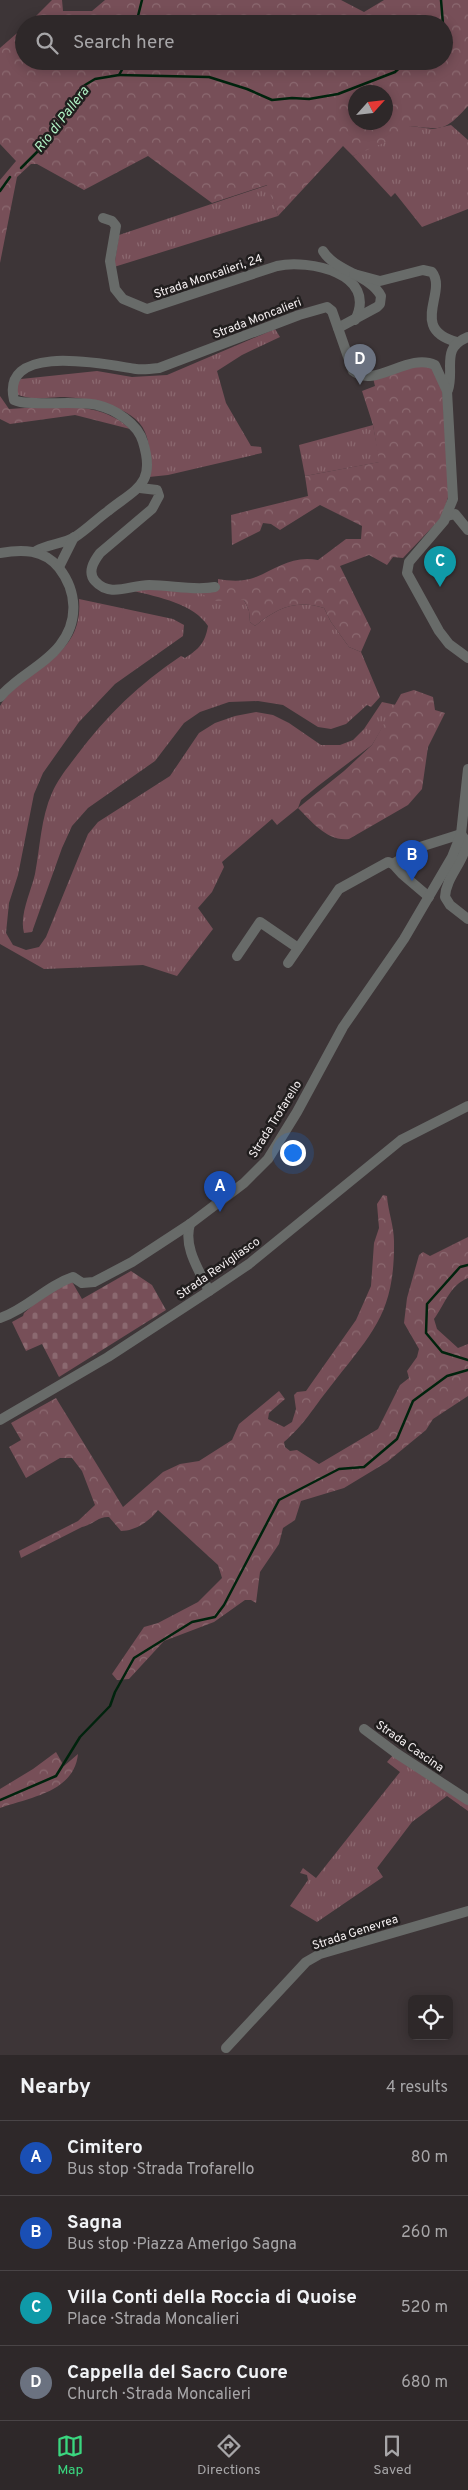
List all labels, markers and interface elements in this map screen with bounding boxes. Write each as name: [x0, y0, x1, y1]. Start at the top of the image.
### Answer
search box: [15, 15, 453, 70]
icon: search: [33, 29, 61, 57]
text: Search here: [73, 31, 175, 55]
water label: Rio di Pallera: [31, 83, 94, 156]
north arrow: [348, 85, 393, 130]
street label: Strada Moncalieri, 24: [152, 251, 265, 303]
street label: Strada Moncalieri: [211, 295, 304, 343]
pin: D: [344, 344, 376, 385]
pin: C: [424, 546, 456, 587]
pin: B: [396, 840, 428, 881]
street label: Strada Trofarello: [246, 1077, 306, 1161]
your location: [280, 1140, 306, 1166]
pin: A: [204, 1171, 236, 1212]
street label: Strada Revigliasco: [174, 1234, 264, 1304]
street label: Strada Cascina: [372, 1717, 447, 1776]
street label: Strada Genevrea: [310, 1912, 400, 1954]
map controls: [408, 1995, 453, 2040]
button: locate: [408, 1995, 453, 2040]
text: Nearby: [20, 2074, 91, 2101]
text: 4 results: [386, 2078, 448, 2098]
text: Cimitero: [67, 2136, 143, 2160]
text: A: [30, 2148, 42, 2168]
text: 80 m: [411, 2148, 448, 2168]
text: Bus stop · Strada Trofarello: [67, 2160, 255, 2180]
text: Sagna: [67, 2211, 122, 2235]
text: B: [30, 2223, 42, 2243]
text: 260 m: [401, 2223, 448, 2243]
text: Bus stop · Piazza Amerigo Sagna: [67, 2235, 297, 2255]
text: Villa Conti della Roccia di Quoise: [67, 2286, 357, 2310]
text: C: [31, 2298, 41, 2318]
text: 520 m: [401, 2298, 448, 2318]
text: Place · Strada Moncalieri: [67, 2310, 239, 2330]
text: Cappella del Sacro Cuore: [67, 2361, 288, 2385]
text: D: [30, 2373, 42, 2393]
text: 680 m: [401, 2373, 448, 2393]
text: Church · Strada Moncalieri: [67, 2385, 251, 2405]
tab: Map: [56, 2432, 84, 2479]
tab: Directions: [197, 2432, 261, 2479]
tab: Saved: [373, 2432, 412, 2479]

